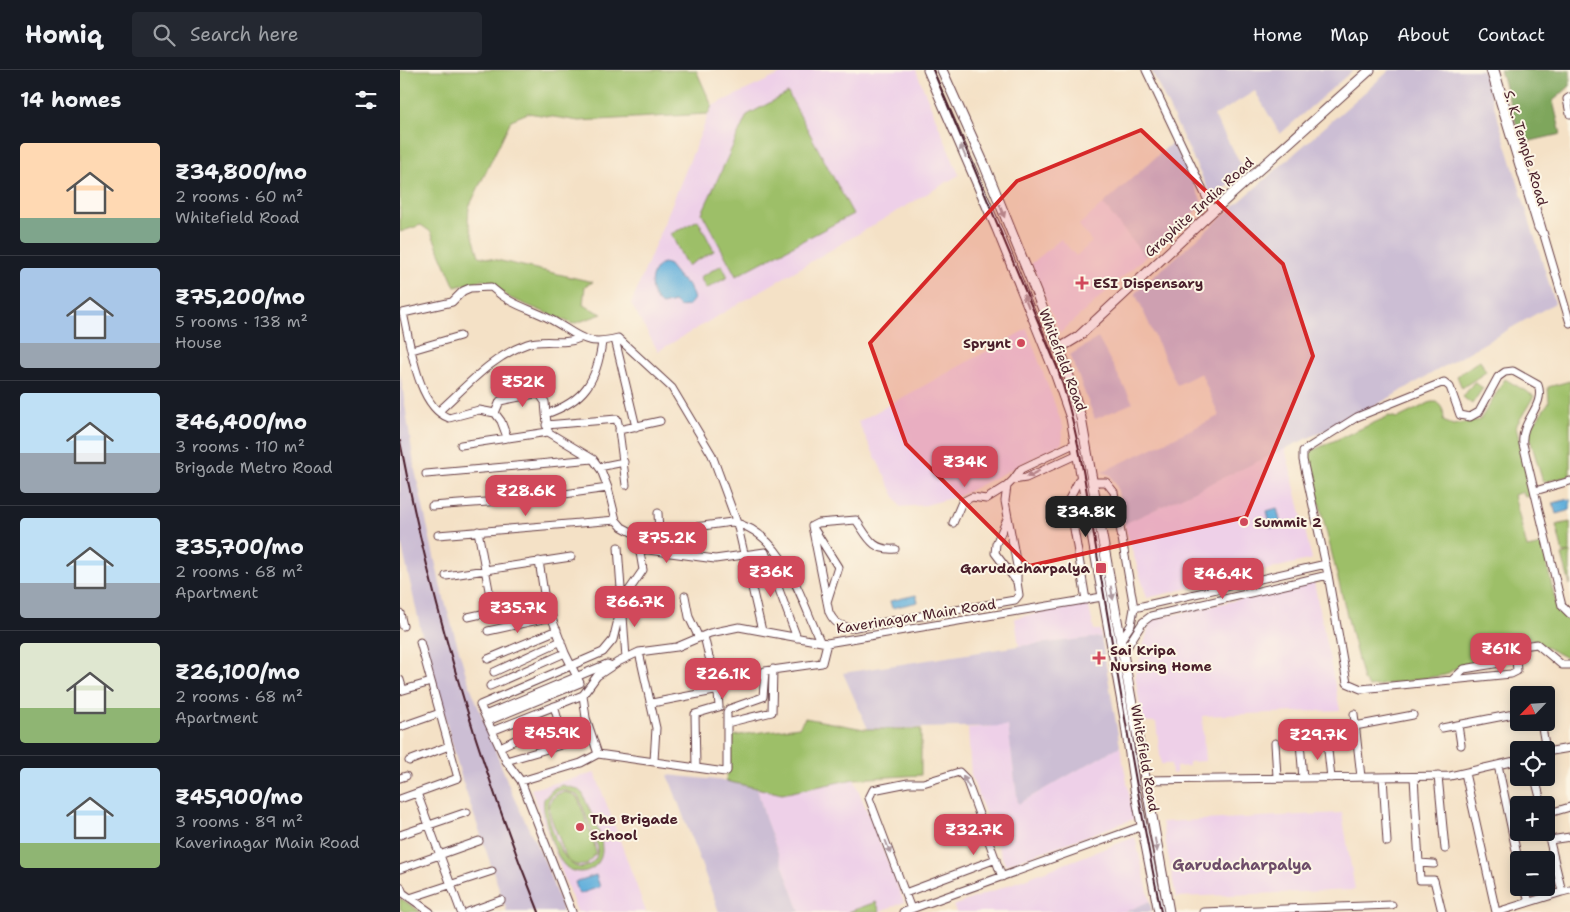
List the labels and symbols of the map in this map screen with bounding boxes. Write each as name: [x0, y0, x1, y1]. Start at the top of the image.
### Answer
street label: S. K. Temple Road: [1500, 88, 1552, 208]
one-way arrow: [959, 144, 967, 158]
street label: Graphite India Road: [1141, 153, 1257, 261]
one-way arrow: [999, 204, 1006, 219]
place label: ESI Dispensary: [1093, 274, 1203, 292]
marker: ESI Dispensary: [1075, 276, 1089, 290]
one-way arrow: [1022, 293, 1030, 308]
street label: Whitefield Road: [1035, 306, 1091, 414]
place label: Sprynt: [963, 334, 1011, 352]
marker: Sprynt: [1015, 337, 1027, 349]
pin: ₹52K: [493, 366, 553, 408]
pin: ₹34K: [935, 446, 995, 488]
one-way arrow: [1026, 470, 1041, 478]
pin: ₹28.6K: [485, 474, 567, 517]
pin: ₹34.8K: [1045, 496, 1127, 538]
place label: Summit 2: [1254, 513, 1322, 531]
marker: Summit 2: [1238, 516, 1250, 528]
pin: ₹75.2K: [626, 522, 708, 564]
pin: ₹36K: [741, 556, 801, 598]
pin: ₹46.4K: [1182, 558, 1264, 600]
place label: Garudacharpalya: [960, 559, 1090, 577]
marker: Garudacharpalya: [1094, 561, 1108, 575]
one-way arrow: [1108, 585, 1116, 601]
pin: ₹66.7K: [594, 586, 676, 628]
pin: ₹35.7K: [477, 592, 559, 634]
street label: Kaverinagar Main Road: [835, 594, 997, 638]
pin: ₹61K: [1471, 632, 1531, 675]
place label: Sai Kripa Nursing Home: [1110, 641, 1212, 675]
marker: Sai Kripa Nursing Home: [1092, 651, 1106, 665]
pin: ₹26.1K: [682, 658, 764, 700]
north arrow: [1510, 686, 1555, 731]
street label: Whitefield Road: [1127, 703, 1163, 813]
pin: ₹45.9K: [511, 716, 593, 759]
pin: ₹29.7K: [1277, 718, 1359, 761]
one-way arrow: [962, 775, 970, 790]
place label: The Brigade School: [590, 810, 678, 844]
pin: ₹32.7K: [933, 814, 1015, 856]
marker: The Brigade School: [574, 821, 586, 833]
one-way arrow: [1153, 837, 1161, 853]
one-way arrow: [885, 840, 892, 855]
district label: Garudacharpalya: [1172, 855, 1312, 875]

